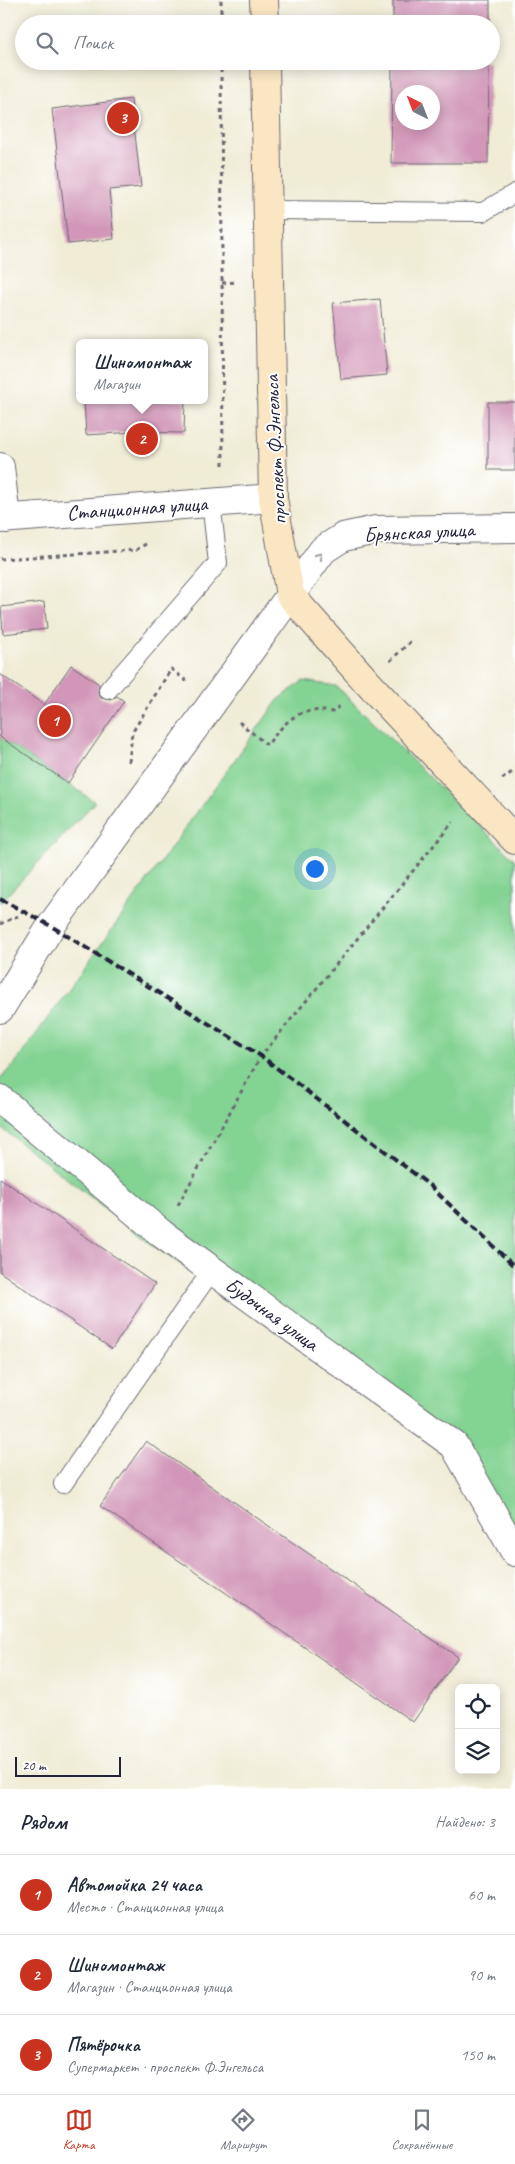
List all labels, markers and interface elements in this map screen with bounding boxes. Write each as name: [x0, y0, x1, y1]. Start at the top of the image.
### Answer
search box: [15, 15, 500, 70]
icon: search: [33, 29, 61, 57]
text: Поиск: [73, 31, 113, 55]
north arrow: [395, 85, 440, 130]
pin: 3: [107, 99, 139, 137]
popup: [76, 339, 208, 404]
text: Шиномонтаж: [93, 350, 191, 374]
street label: проспект Ф.Энгельса: [258, 373, 292, 525]
text: Магазин: [93, 374, 140, 394]
pin: 2: [126, 420, 158, 458]
street label: Станционная улица: [66, 490, 210, 526]
street label: Брянская улица: [363, 516, 477, 548]
one-way arrow: [313, 552, 322, 562]
pin: 1: [39, 702, 71, 740]
your location: [302, 856, 328, 882]
street label: Будочная улица: [220, 1271, 325, 1358]
map controls: [455, 1684, 500, 1774]
button: locate: [455, 1684, 500, 1729]
button: layers: [455, 1729, 500, 1774]
scale bar: [15, 1754, 121, 1777]
text: 20 m: [22, 1757, 46, 1774]
text: Рядом: [20, 1809, 67, 1835]
text: Найдено: 3: [435, 1812, 495, 1832]
text: Автомойка 24 часа: [67, 1873, 202, 1897]
text: 1: [32, 1885, 40, 1905]
text: 60 m: [468, 1885, 495, 1905]
text: Место · Станционная улица: [67, 1897, 223, 1917]
text: Шиномонтаж: [67, 1953, 164, 1977]
text: 2: [32, 1965, 40, 1985]
text: 90 m: [468, 1965, 495, 1985]
text: Магазин · Станционная улица: [67, 1977, 232, 1997]
text: Пятёрочка: [67, 2033, 140, 2057]
text: 3: [32, 2045, 40, 2065]
text: 150 m: [461, 2045, 495, 2065]
text: Супермаркет · проспект Ф.Энгельса: [67, 2057, 263, 2077]
tab: Карта: [63, 2106, 95, 2153]
tab: Маршрут: [220, 2106, 266, 2153]
tab: Сохранённые: [392, 2106, 452, 2153]

